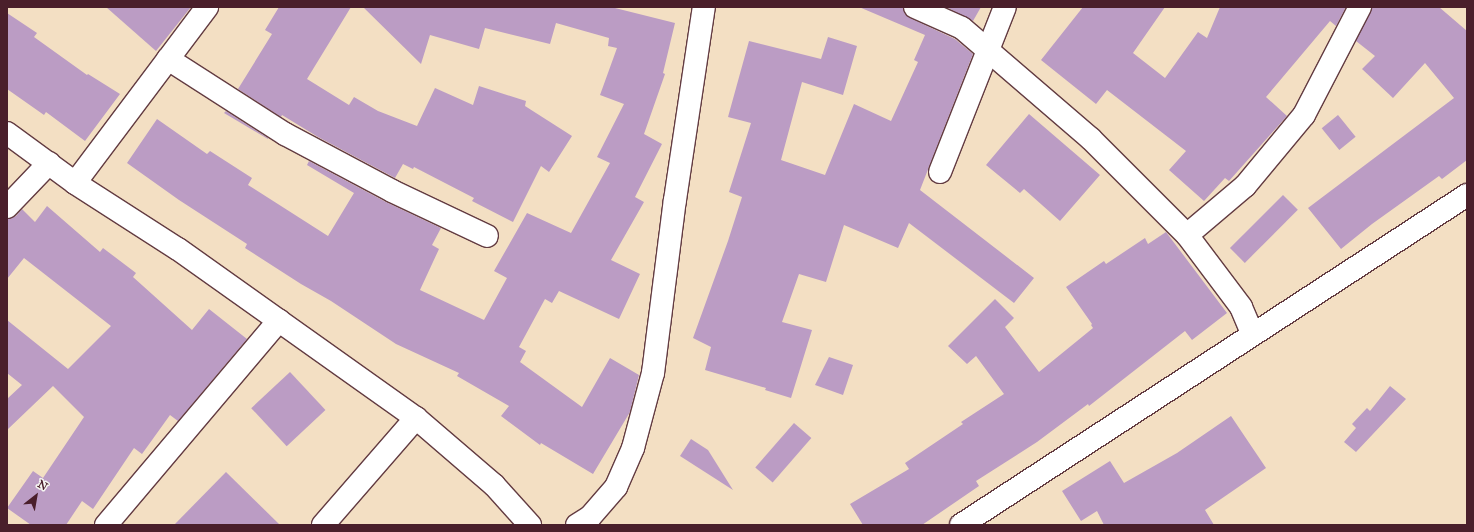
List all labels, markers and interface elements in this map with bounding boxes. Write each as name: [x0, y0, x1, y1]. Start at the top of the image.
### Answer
north arrow: [16, 476, 56, 516]
text: N: [35, 477, 50, 493]

